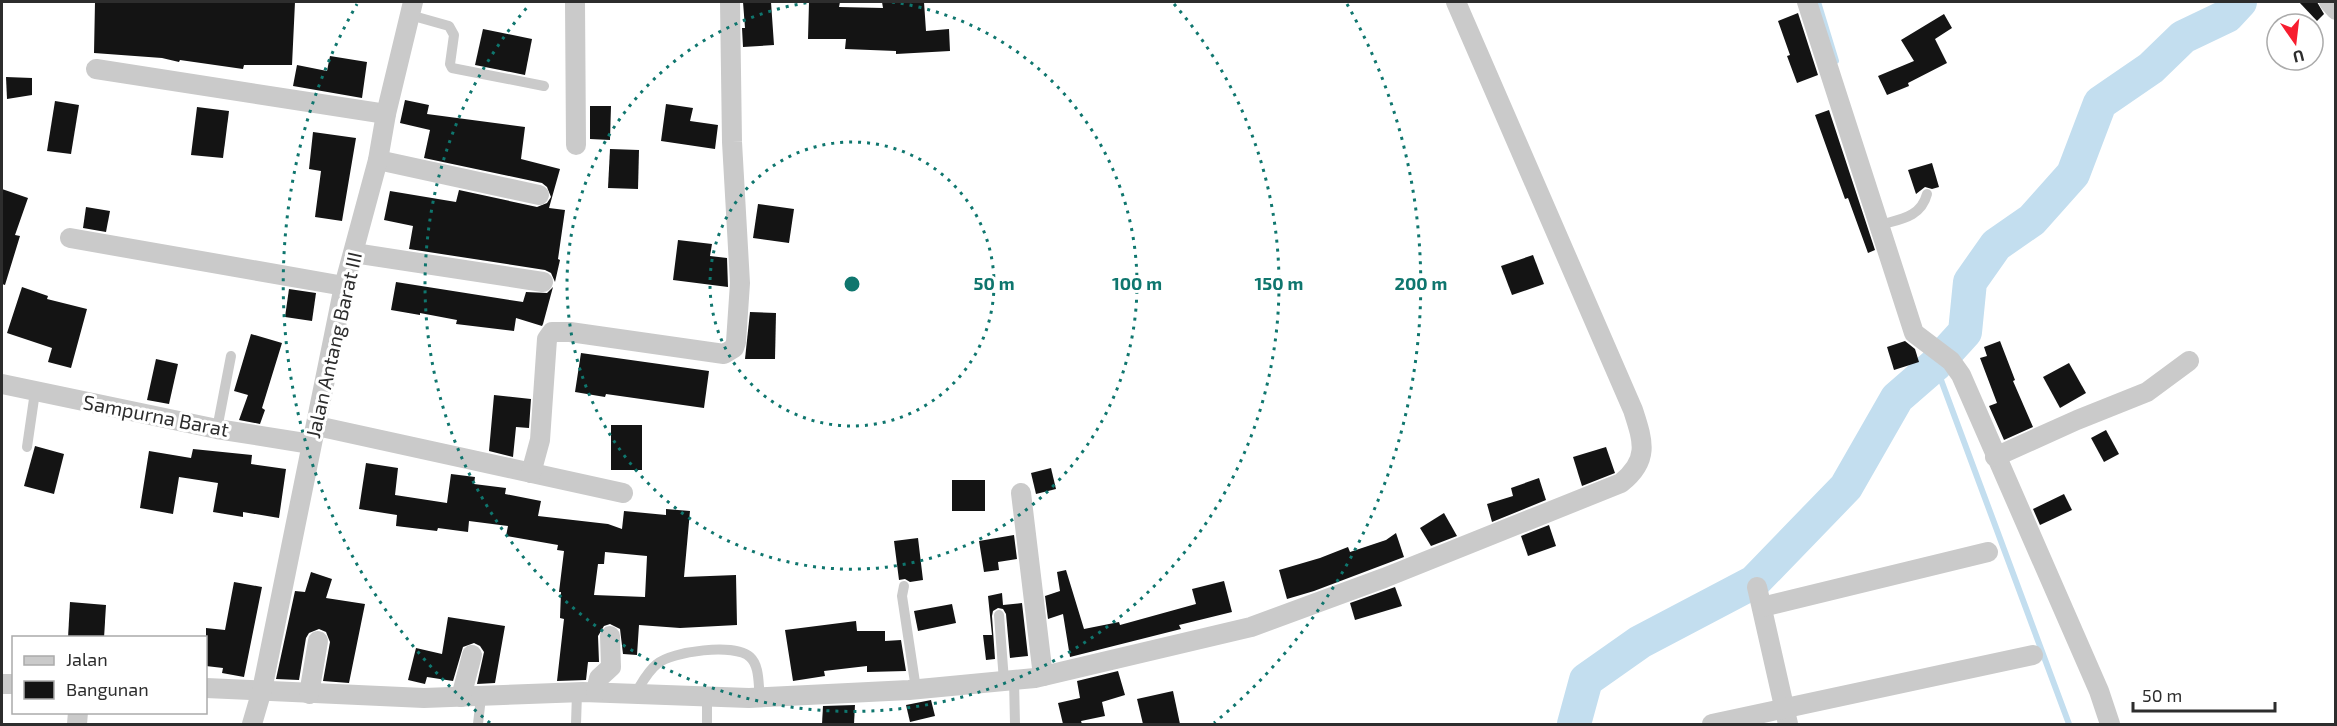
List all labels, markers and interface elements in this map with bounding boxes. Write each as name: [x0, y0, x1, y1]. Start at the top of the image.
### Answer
north arrow: [2265, 12, 2325, 72]
text: U: [2291, 46, 2306, 68]
street label: Jalan Antang Barat III: [300, 249, 366, 440]
text: 50 m: [973, 272, 1015, 294]
text: 100 m: [1112, 272, 1162, 294]
text: 150 m: [1255, 272, 1303, 294]
text: 200 m: [1395, 272, 1447, 294]
centre of rings: [842, 274, 862, 294]
street label: Sampurna Barat: [81, 389, 231, 441]
legend: [12, 636, 207, 714]
text: Jalan: [66, 648, 108, 670]
scale bar: [2133, 675, 2276, 713]
text: Bangunan: [66, 678, 149, 700]
text: 50 m: [2142, 684, 2182, 706]

